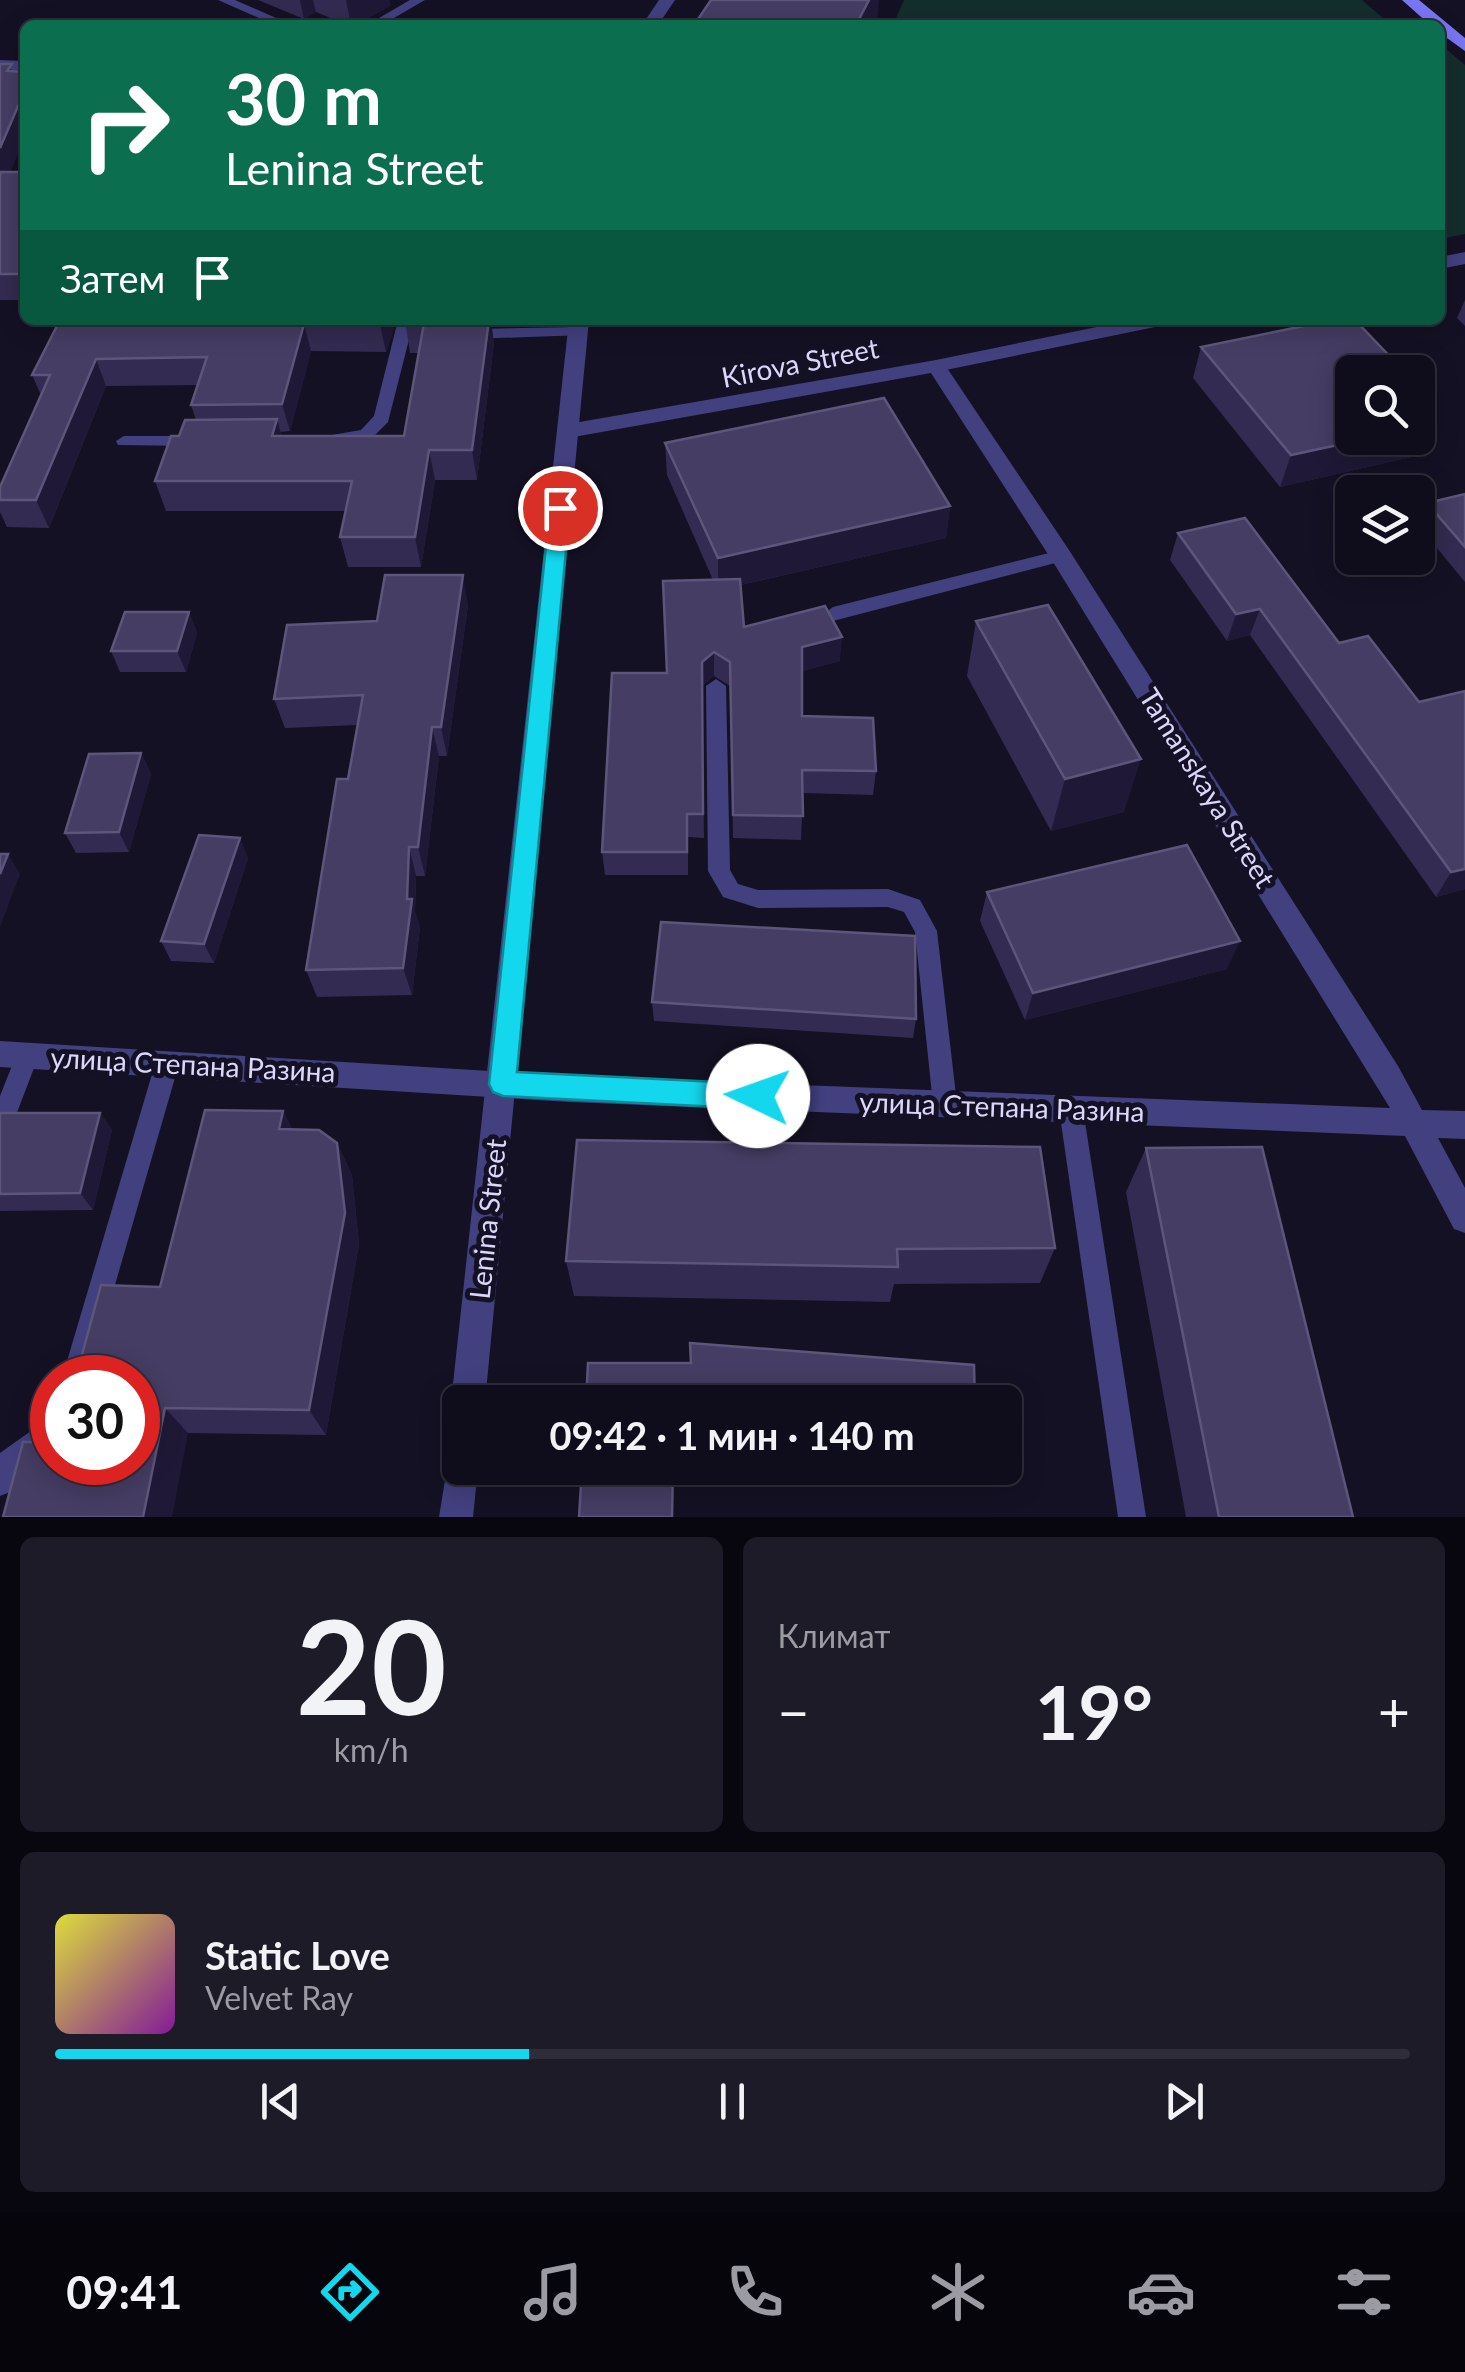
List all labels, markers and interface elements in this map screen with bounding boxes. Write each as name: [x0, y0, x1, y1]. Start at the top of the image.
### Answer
text: 30 m: [225, 56, 382, 140]
icon: right: [60, 60, 190, 190]
text: Lenina Street: [225, 141, 484, 195]
icon: arrive: [185, 250, 240, 305]
text: Затем: [60, 255, 165, 301]
street label: Kirova Street: [718, 330, 881, 394]
map controls: [1335, 355, 1435, 575]
button: search: [1335, 355, 1435, 455]
pin: [518, 466, 603, 551]
button: layers: [1335, 475, 1435, 575]
icon: arrive: [533, 481, 588, 536]
street label: Tamanskaya Street: [1133, 681, 1283, 893]
street label: улица Степана Разина: [50, 1040, 336, 1088]
position arrow: [706, 1044, 810, 1148]
street label: улица Степана Разина: [859, 1084, 1145, 1128]
street label: Lenina Street: [462, 1137, 512, 1301]
speed limit sign: 30: [30, 1355, 160, 1485]
text: 09:42 · 1 мин · 140 m: [549, 1412, 915, 1458]
text: 20: [296, 1587, 447, 1743]
text: Климат: [778, 1616, 890, 1655]
text: 19°: [1035, 1666, 1153, 1756]
text: −: [778, 1678, 809, 1744]
text: +: [1378, 1678, 1410, 1744]
text: km/h: [334, 1730, 409, 1769]
text: Static Love: [205, 1932, 390, 1978]
text: Velvet Ray: [205, 1978, 353, 2017]
icon: previous: [253, 2074, 308, 2129]
icon: pause: [705, 2074, 760, 2129]
icon: next: [1157, 2074, 1212, 2129]
icon: directions: [315, 2257, 385, 2327]
icon: music: [518, 2257, 588, 2327]
icon: phone: [720, 2257, 790, 2327]
icon: climate: [923, 2257, 993, 2327]
icon: car: [1126, 2257, 1196, 2327]
icon: filters: [1329, 2257, 1399, 2327]
text: 09:41: [66, 2265, 182, 2319]

